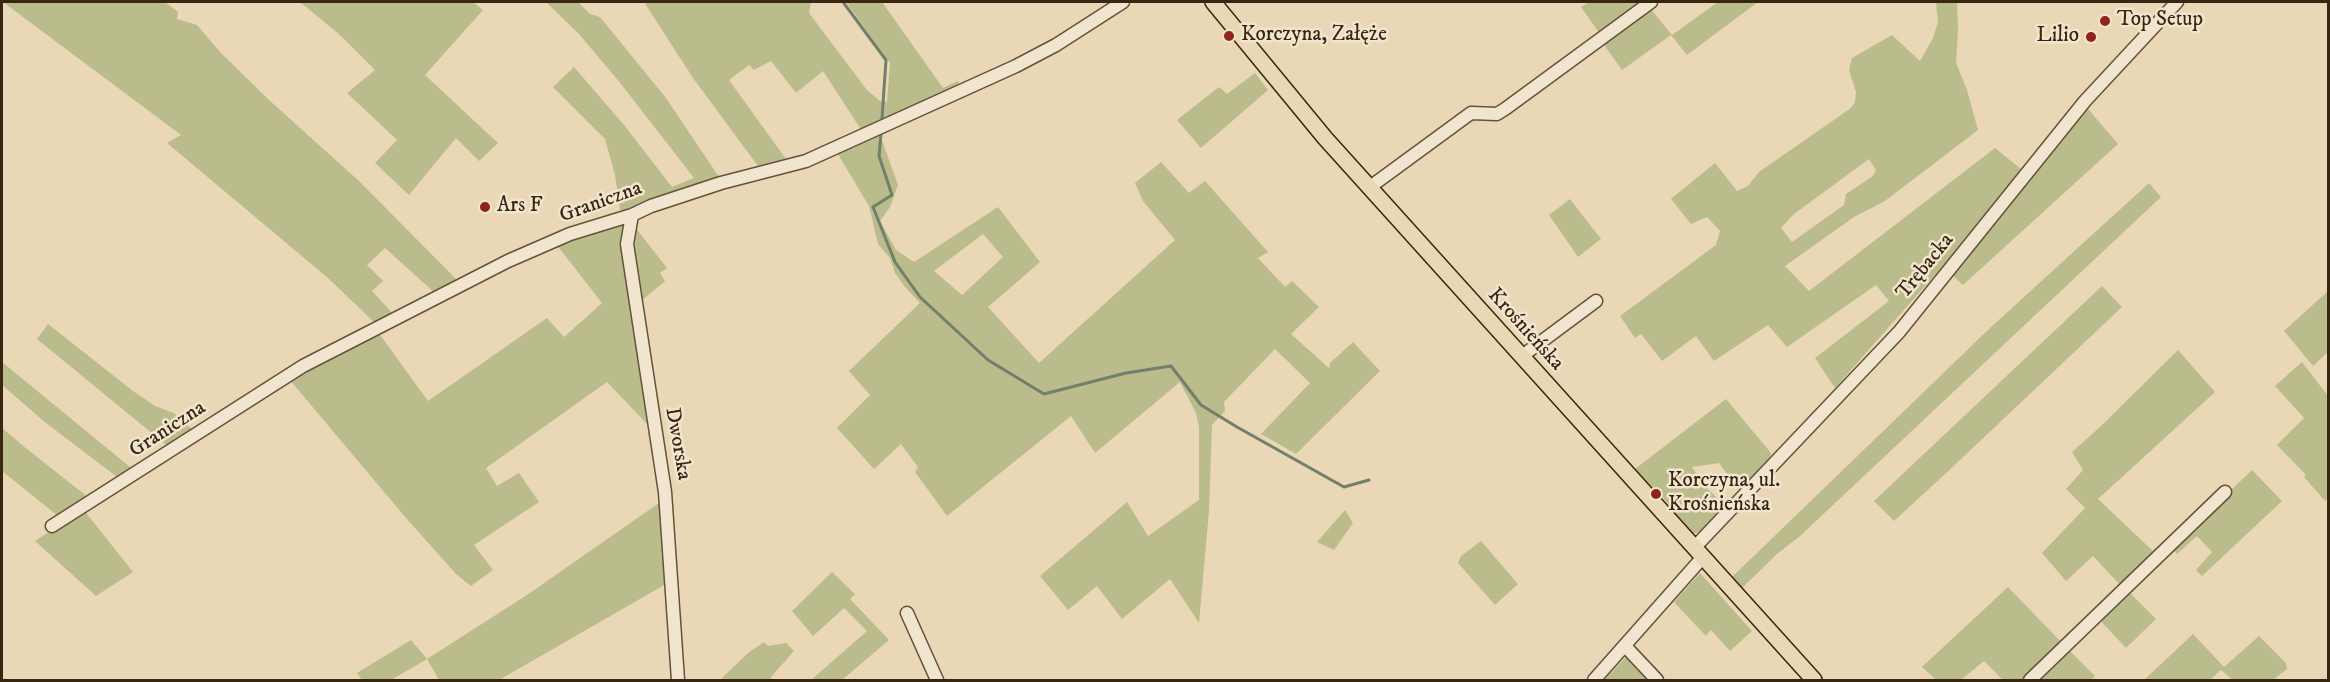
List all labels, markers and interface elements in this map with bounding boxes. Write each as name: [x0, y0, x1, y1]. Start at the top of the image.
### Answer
place label: Top Setup: [2117, 8, 2203, 34]
marker: Top Setup: [2098, 14, 2112, 28]
place label: Korczyna, Załęże: [1241, 23, 1387, 49]
place label: Lilio: [2037, 24, 2079, 50]
marker: Korczyna, Załęże: [1222, 29, 1236, 43]
marker: Lilio: [2084, 30, 2098, 44]
street label: Graniczna: [556, 176, 646, 230]
place label: Ars F: [497, 194, 543, 220]
marker: Ars F: [478, 200, 492, 214]
street label: Trębacka: [1892, 229, 1960, 305]
street label: Krośnieńska: [1481, 284, 1569, 376]
street label: Graniczna: [125, 396, 211, 464]
street label: Dworska: [658, 406, 696, 482]
place label: Korczyna, ul. Krośnieńska: [1668, 469, 1780, 519]
marker: Korczyna, ul. Krośnieńska: [1649, 487, 1663, 501]

